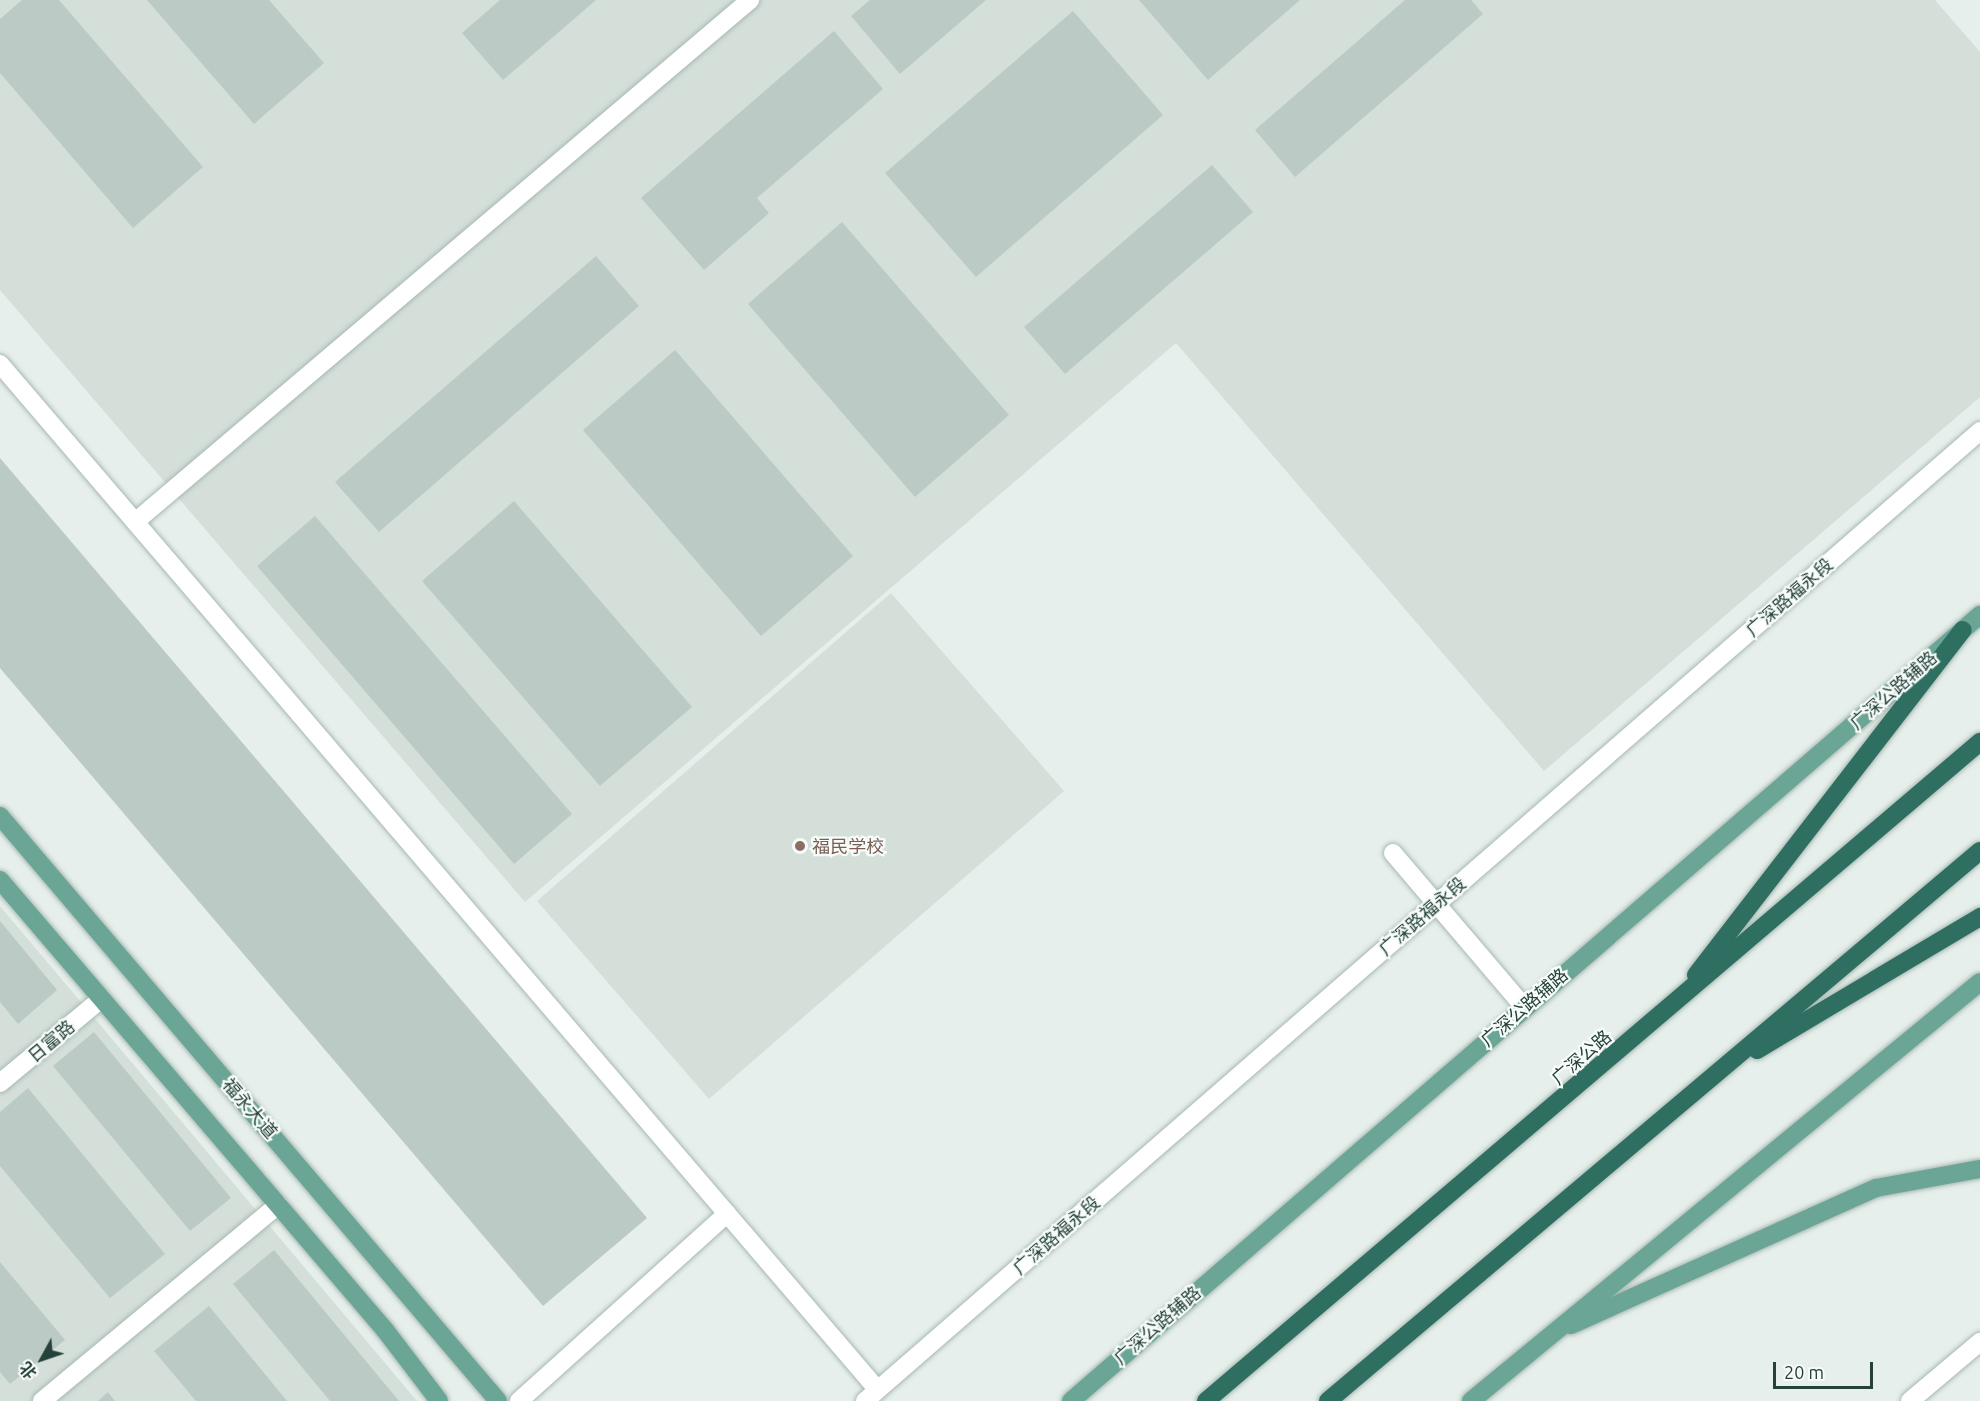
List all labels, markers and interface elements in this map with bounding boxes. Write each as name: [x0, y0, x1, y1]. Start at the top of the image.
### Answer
street label: 广深路福永段: [1741, 553, 1837, 641]
street label: 广深公路辅路: [1845, 646, 1941, 734]
place label: 福民学校: [812, 835, 884, 857]
marker: 福民学校: [793, 839, 807, 853]
street label: 广深路福永段: [1374, 872, 1470, 960]
street label: 广深公路辅路: [1476, 963, 1572, 1051]
street label: 日富路: [23, 1015, 79, 1067]
street label: 广深公路: [1547, 1025, 1615, 1089]
street label: 福永大道: [218, 1074, 282, 1142]
street label: 广深路福永段: [1008, 1191, 1104, 1279]
street label: 广深公路辅路: [1109, 1281, 1205, 1369]
north arrow: [12, 1329, 72, 1389]
scale bar: [1776, 1350, 1876, 1388]
text: 北: [16, 1359, 40, 1382]
text: 20 m: [1784, 1362, 1824, 1382]

